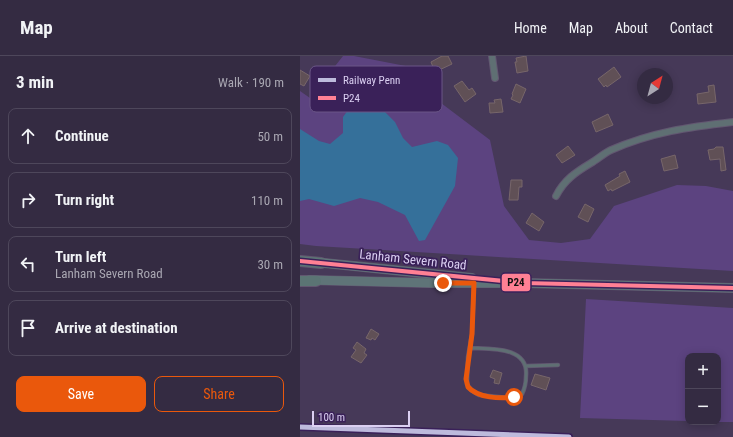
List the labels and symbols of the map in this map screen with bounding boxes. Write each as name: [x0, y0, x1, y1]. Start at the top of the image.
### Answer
legend: [310, 66, 442, 112]
north arrow: [637, 68, 673, 104]
text: Railway Penn: [343, 74, 400, 87]
text: P24: [343, 92, 361, 105]
street label: Lanham Severn Road: [359, 246, 467, 273]
line badge: P24: [501, 273, 531, 292]
route end: [434, 274, 452, 292]
text: P24: [507, 276, 525, 289]
route start: [505, 388, 523, 406]
scale bar: [312, 409, 410, 428]

